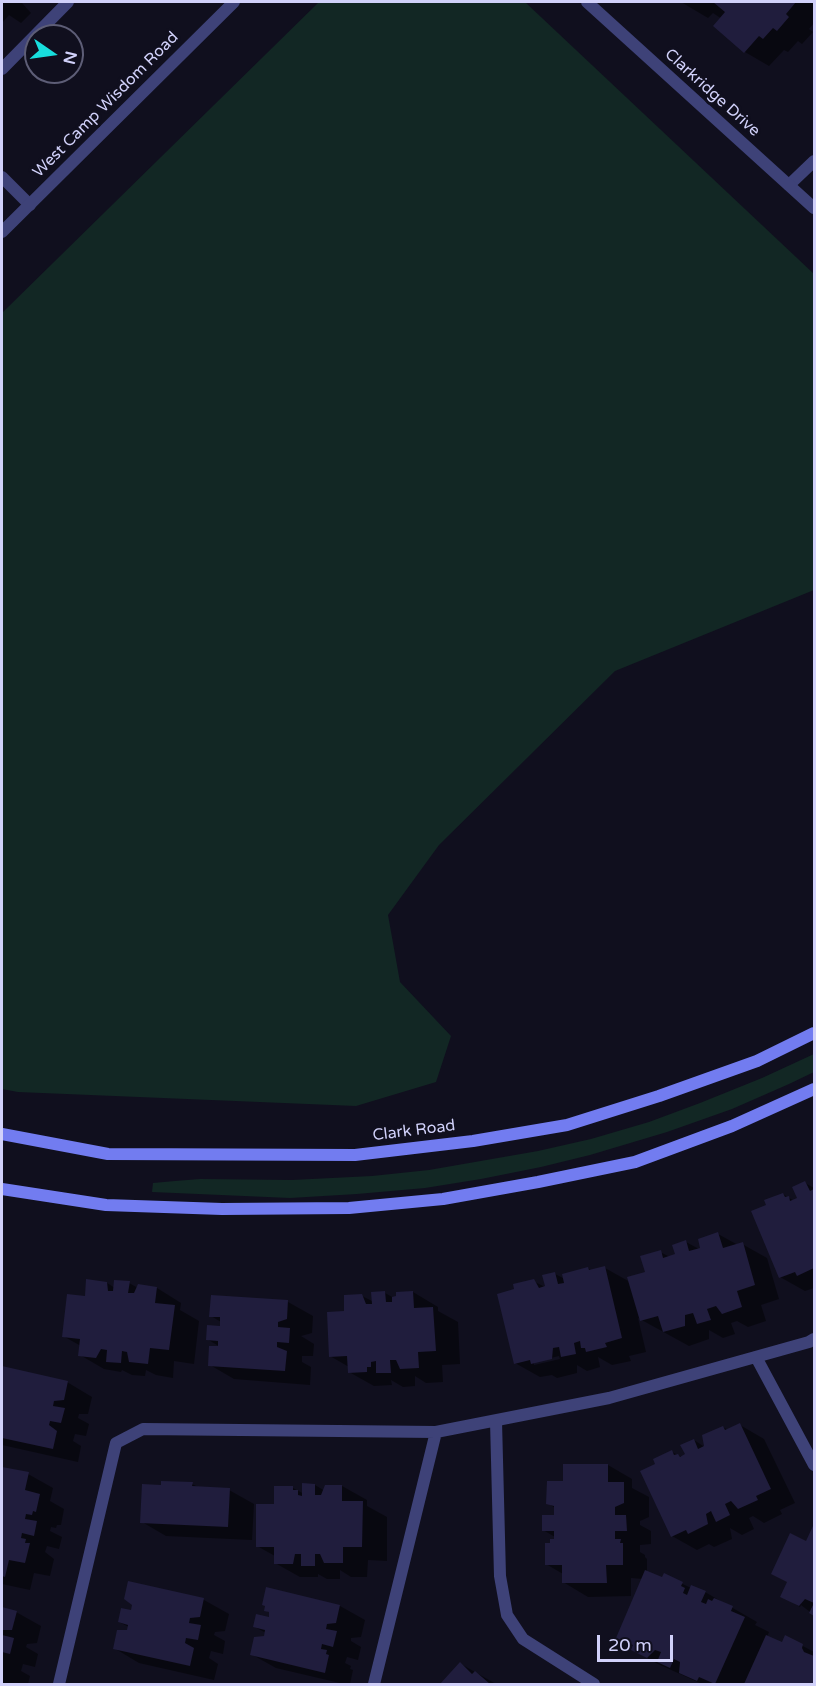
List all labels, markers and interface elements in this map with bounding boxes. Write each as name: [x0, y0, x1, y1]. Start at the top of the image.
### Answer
north arrow: [24, 24, 84, 84]
street label: West Camp Wisdom Road: [29, 28, 183, 182]
street label: Clarkridge Drive: [660, 45, 764, 141]
text: N: [58, 49, 81, 66]
street label: Clark Road: [371, 1116, 457, 1146]
scale bar: [600, 1623, 676, 1661]
text: 20 m: [608, 1634, 652, 1656]

